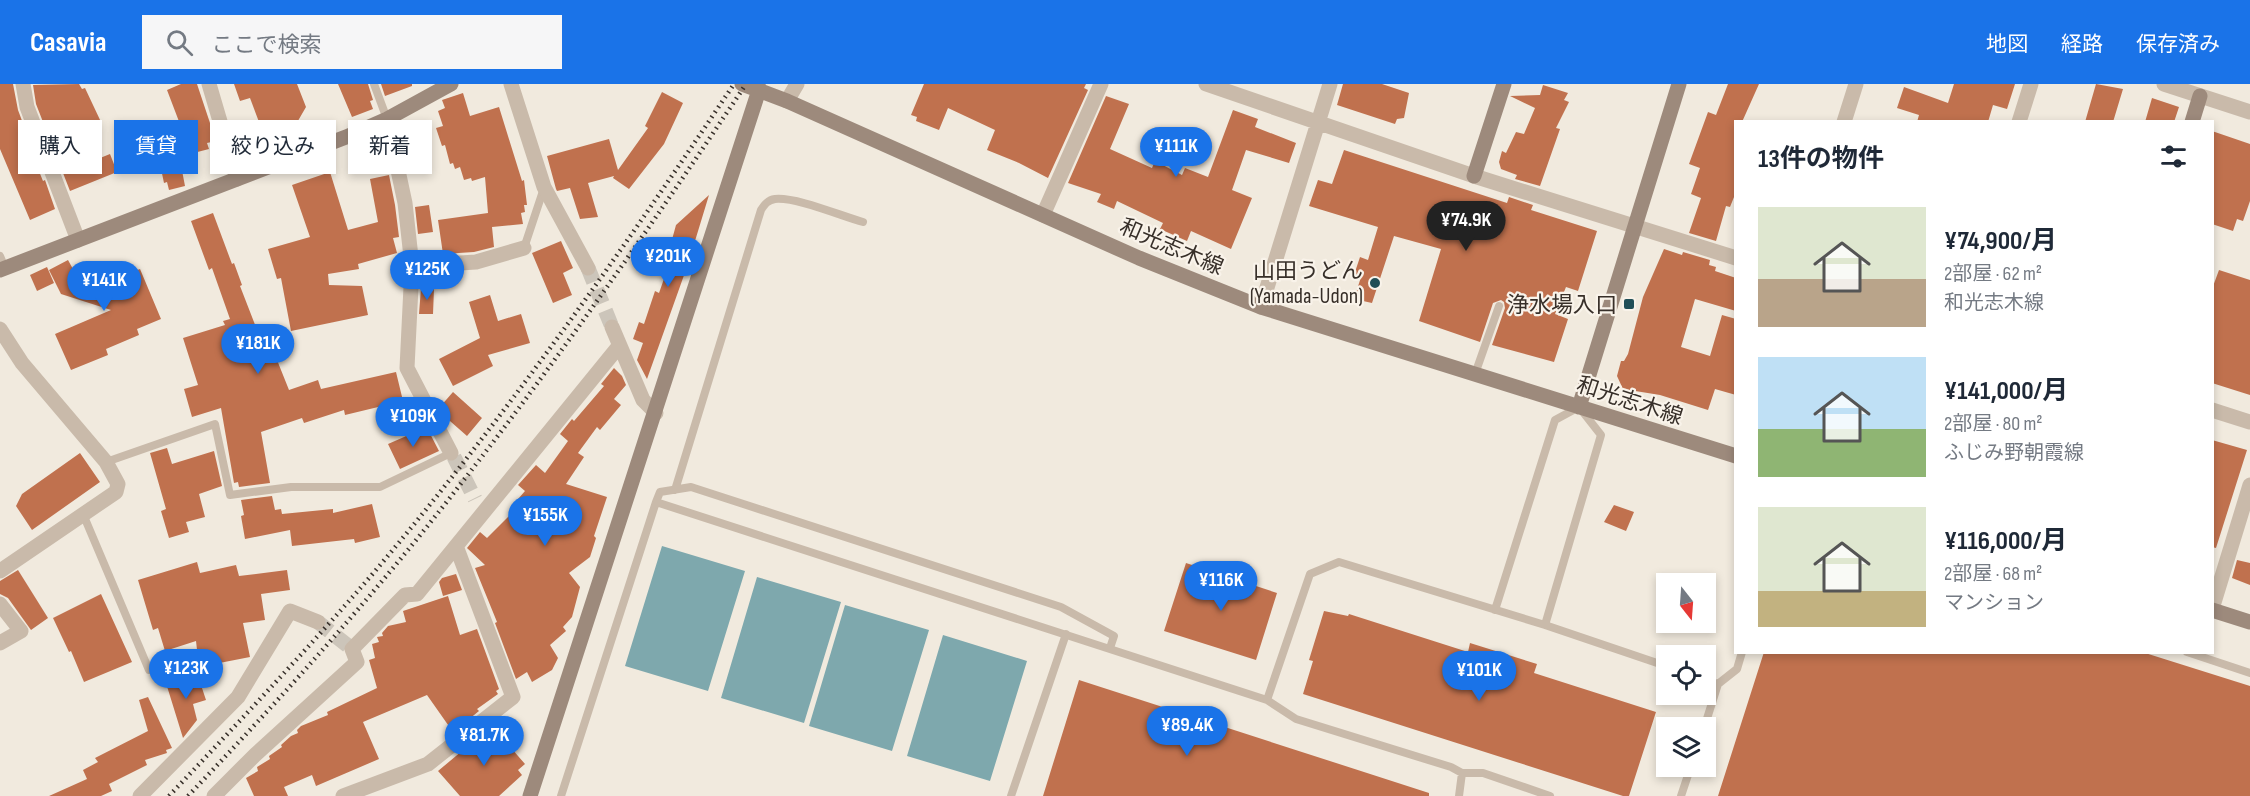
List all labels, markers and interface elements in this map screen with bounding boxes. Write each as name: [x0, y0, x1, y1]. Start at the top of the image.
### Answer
search box: [142, 15, 562, 69]
text: Casavia: [30, 26, 106, 59]
icon: search: [163, 26, 196, 59]
text: ここで検索: [211, 32, 321, 59]
text: 地図: [1986, 32, 2028, 57]
text: 経路: [2061, 32, 2103, 57]
text: 保存済み: [2136, 32, 2220, 57]
chip: 購入: [18, 120, 102, 174]
chip: 賃貸: [114, 120, 198, 174]
chip: 絞り込み: [210, 120, 336, 174]
chip: 新着: [348, 120, 432, 174]
pin: ¥111K: [1134, 127, 1218, 178]
text: ¥111K: [1154, 134, 1198, 158]
icon: filters: [2157, 140, 2190, 173]
text: 13件の物件: [1758, 144, 1884, 175]
pin: ¥74.9K: [1417, 201, 1515, 252]
text: ¥74.9K: [1441, 208, 1491, 232]
street label: 和光志木線: [1116, 213, 1227, 281]
text: ¥74,900/月: [1944, 226, 2057, 257]
icon: home: [1806, 231, 1878, 303]
pin: ¥201K: [626, 237, 710, 288]
text: ¥201K: [645, 244, 691, 268]
pin: ¥125K: [385, 250, 469, 301]
text: ¥125K: [404, 257, 450, 281]
place label: 山田うどん (Yamada-Udon): [1250, 258, 1363, 310]
pin: ¥141K: [62, 261, 146, 312]
text: 2部屋 · 62 m²: [1944, 262, 2042, 286]
text: ¥141K: [81, 268, 127, 292]
marker: 山田うどん (Yamada-Udon): [1368, 276, 1382, 290]
text: 和光志木線: [1944, 291, 2044, 315]
place label: 浄水場入口: [1507, 292, 1617, 319]
marker: 浄水場入口: [1622, 297, 1636, 311]
pin: ¥181K: [216, 324, 300, 375]
text: ¥181K: [235, 331, 281, 355]
street label: 和光志木線: [1573, 372, 1686, 431]
text: ¥141,000/月: [1944, 376, 2068, 407]
icon: home: [1806, 381, 1878, 453]
pin: ¥109K: [371, 397, 455, 448]
text: ¥109K: [390, 404, 436, 428]
text: 2部屋 · 80 m²: [1944, 412, 2043, 436]
text: ふじみ野朝霞線: [1944, 441, 2084, 465]
pin: ¥155K: [503, 496, 587, 547]
text: ¥155K: [522, 503, 568, 527]
text: ¥116,000/月: [1944, 526, 2067, 557]
icon: home: [1806, 531, 1878, 603]
pin: ¥116K: [1179, 561, 1263, 612]
text: 2部屋 · 68 m²: [1944, 562, 2042, 586]
text: ¥116K: [1198, 568, 1244, 592]
north arrow: [1656, 573, 1716, 633]
map controls: [1656, 573, 1716, 777]
text: マンション: [1944, 591, 2044, 615]
button: locate: [1656, 645, 1716, 705]
pin: ¥123K: [144, 649, 228, 700]
pin: ¥101K: [1437, 651, 1521, 702]
text: ¥123K: [163, 656, 209, 680]
text: ¥101K: [1456, 658, 1502, 682]
pin: ¥89.4K: [1138, 706, 1236, 757]
text: ¥89.4K: [1161, 713, 1213, 737]
pin: ¥81.7K: [435, 716, 533, 767]
button: layers: [1656, 717, 1716, 777]
text: ¥81.7K: [459, 723, 509, 747]

